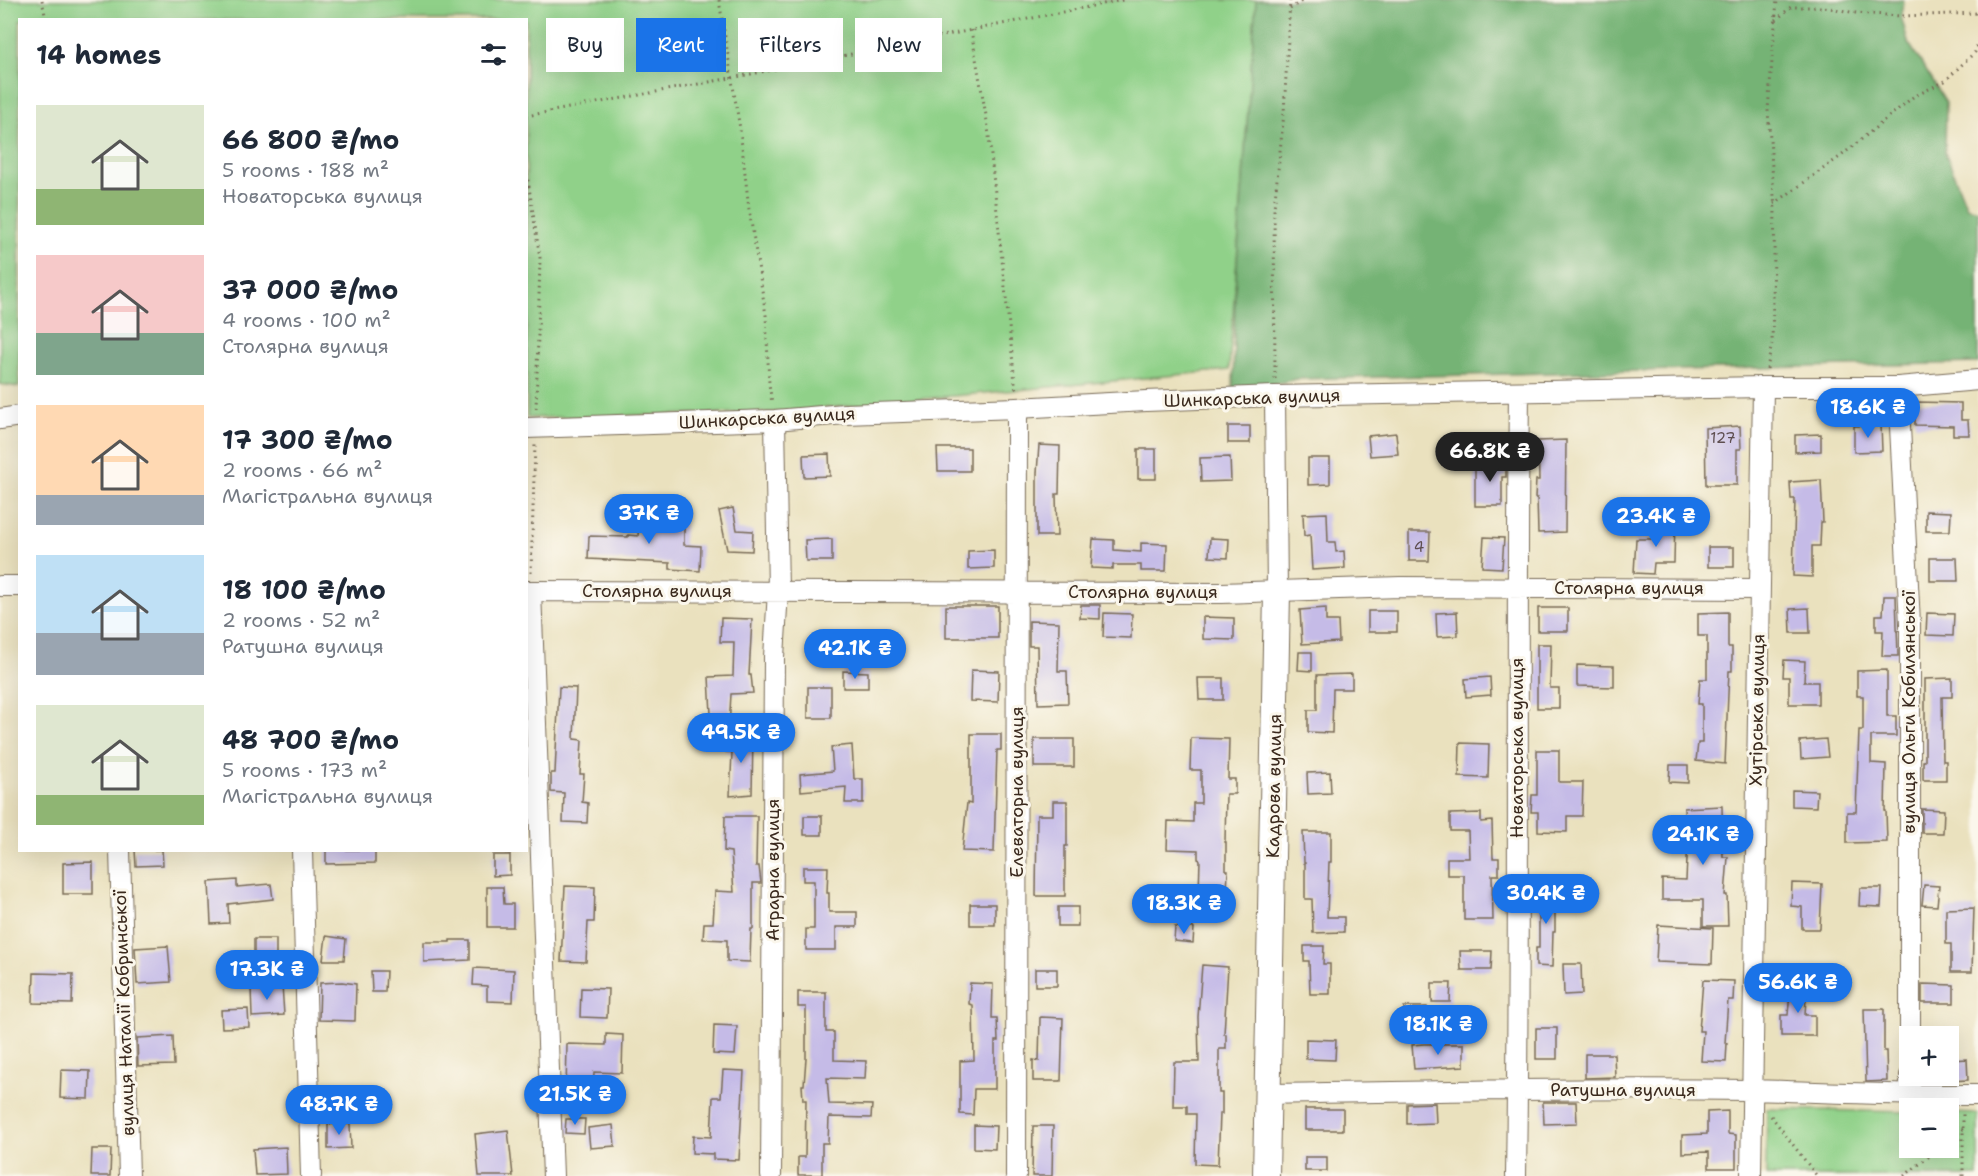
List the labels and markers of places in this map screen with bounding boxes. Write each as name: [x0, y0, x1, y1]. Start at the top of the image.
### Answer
pin: 18.6K ₴: [1813, 388, 1923, 439]
pin: 66.8K ₴: [1435, 432, 1545, 483]
pin: 37K ₴: [607, 494, 691, 545]
pin: 23.4K ₴: [1601, 497, 1711, 548]
pin: 42.1K ₴: [800, 629, 910, 680]
pin: 49.5K ₴: [686, 713, 796, 764]
pin: 24.1K ₴: [1648, 815, 1758, 866]
pin: 30.4K ₴: [1491, 874, 1601, 925]
pin: 18.3K ₴: [1129, 884, 1239, 935]
pin: 17.3K ₴: [212, 950, 322, 1001]
pin: 56.6K ₴: [1743, 963, 1853, 1014]
pin: 18.1K ₴: [1383, 1005, 1493, 1056]
pin: 21.5K ₴: [520, 1075, 630, 1126]
pin: 48.7K ₴: [284, 1085, 394, 1136]

